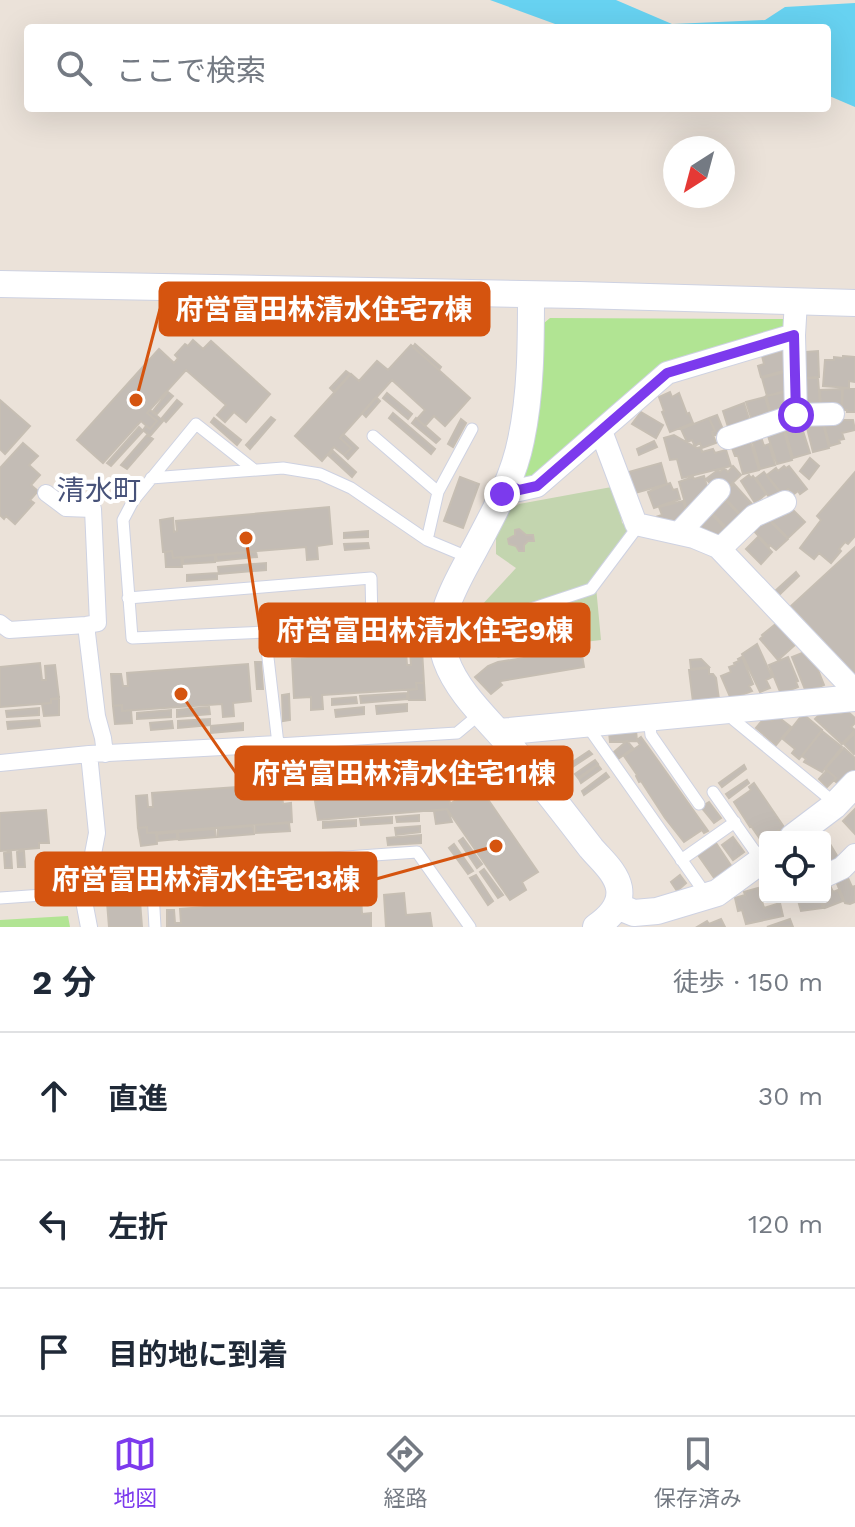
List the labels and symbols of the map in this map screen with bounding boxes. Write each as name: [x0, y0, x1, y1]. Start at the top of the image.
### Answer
north arrow: [663, 136, 735, 208]
callout: 府営富田林清水住宅7棟: [160, 283, 489, 335]
text: 府営富田林清水住宅7棟: [175, 293, 473, 326]
route start: [778, 397, 814, 433]
district label: 清水町: [57, 474, 141, 507]
route end: [484, 476, 520, 512]
callout: 府営富田林清水住宅9棟: [260, 604, 589, 656]
text: 府営富田林清水住宅9棟: [276, 614, 574, 647]
callout: 府営富田林清水住宅11棟: [236, 747, 572, 799]
text: 府営富田林清水住宅11棟: [252, 757, 556, 790]
callout: 府営富田林清水住宅13棟: [36, 853, 376, 905]
text: 府営富田林清水住宅13棟: [52, 863, 360, 896]

